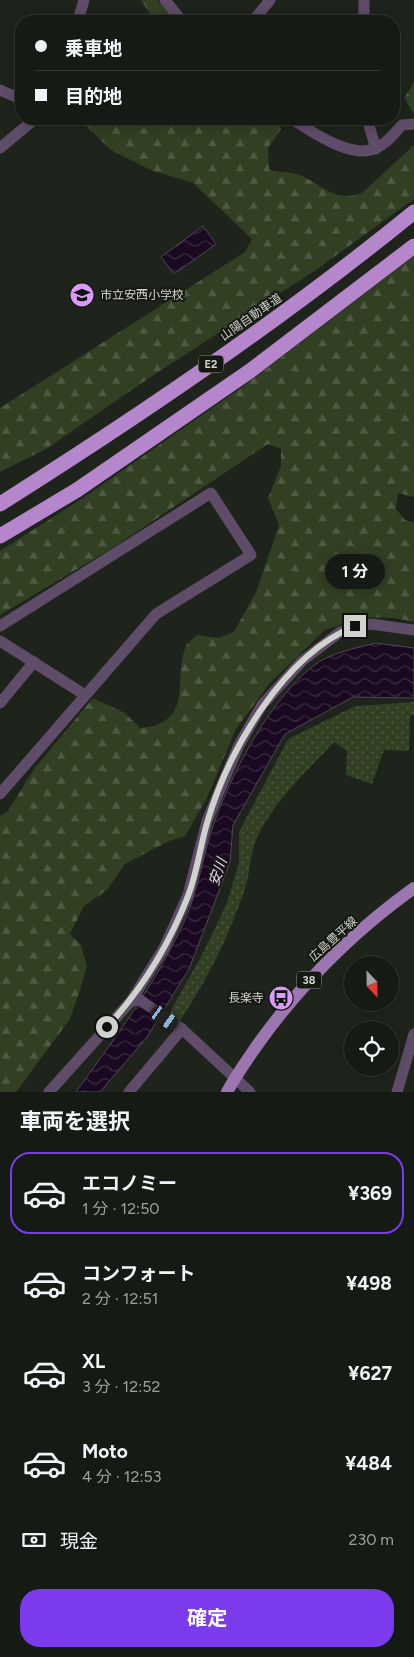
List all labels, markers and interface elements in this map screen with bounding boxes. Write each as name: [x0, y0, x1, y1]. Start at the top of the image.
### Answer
text: 乗車地: [65, 37, 122, 60]
text: 目的地: [65, 85, 122, 108]
school or university icon: 市立安西小学校: [69, 282, 95, 308]
place label: 市立安西小学校: [100, 288, 184, 302]
street label: 山陽自動車道: [217, 291, 285, 343]
road number: E2: [198, 356, 224, 372]
callout: 1 分: [325, 554, 385, 588]
text: 1 分: [342, 562, 368, 581]
route end: [344, 615, 366, 637]
water label: 安川: [205, 854, 231, 888]
street label: 広島豊平線: [306, 914, 360, 964]
north arrow: [344, 956, 399, 1011]
map controls: [344, 956, 399, 1076]
road number: 38: [296, 972, 322, 988]
bus stop icon: 長楽寺: [268, 985, 294, 1011]
place label: 長楽寺: [228, 991, 264, 1005]
car: [148, 1003, 181, 1033]
route start: [96, 1016, 118, 1038]
button: locate: [344, 1021, 399, 1076]
text: 車両を選択: [20, 1108, 130, 1135]
icon: car: [22, 1171, 67, 1216]
text: エコノミー: [82, 1172, 177, 1195]
text: ¥369: [348, 1182, 392, 1205]
text: 1 分 · 12:50: [82, 1199, 160, 1218]
icon: car: [22, 1261, 67, 1306]
text: コンフォート: [82, 1262, 195, 1285]
text: ¥498: [346, 1272, 392, 1295]
text: 2 分 · 12:51: [82, 1289, 158, 1308]
text: XL: [82, 1350, 105, 1373]
icon: car: [22, 1351, 67, 1396]
text: ¥627: [348, 1362, 392, 1385]
text: 3 分 · 12:52: [82, 1377, 160, 1396]
text: Moto: [82, 1440, 128, 1463]
icon: car: [22, 1441, 67, 1486]
text: ¥484: [345, 1452, 392, 1475]
text: 4 分 · 12:53: [82, 1467, 161, 1486]
icon: cash: [20, 1526, 48, 1554]
text: 現金: [60, 1530, 98, 1553]
text: 230 m: [349, 1530, 394, 1549]
button: 確定: [20, 1589, 394, 1647]

